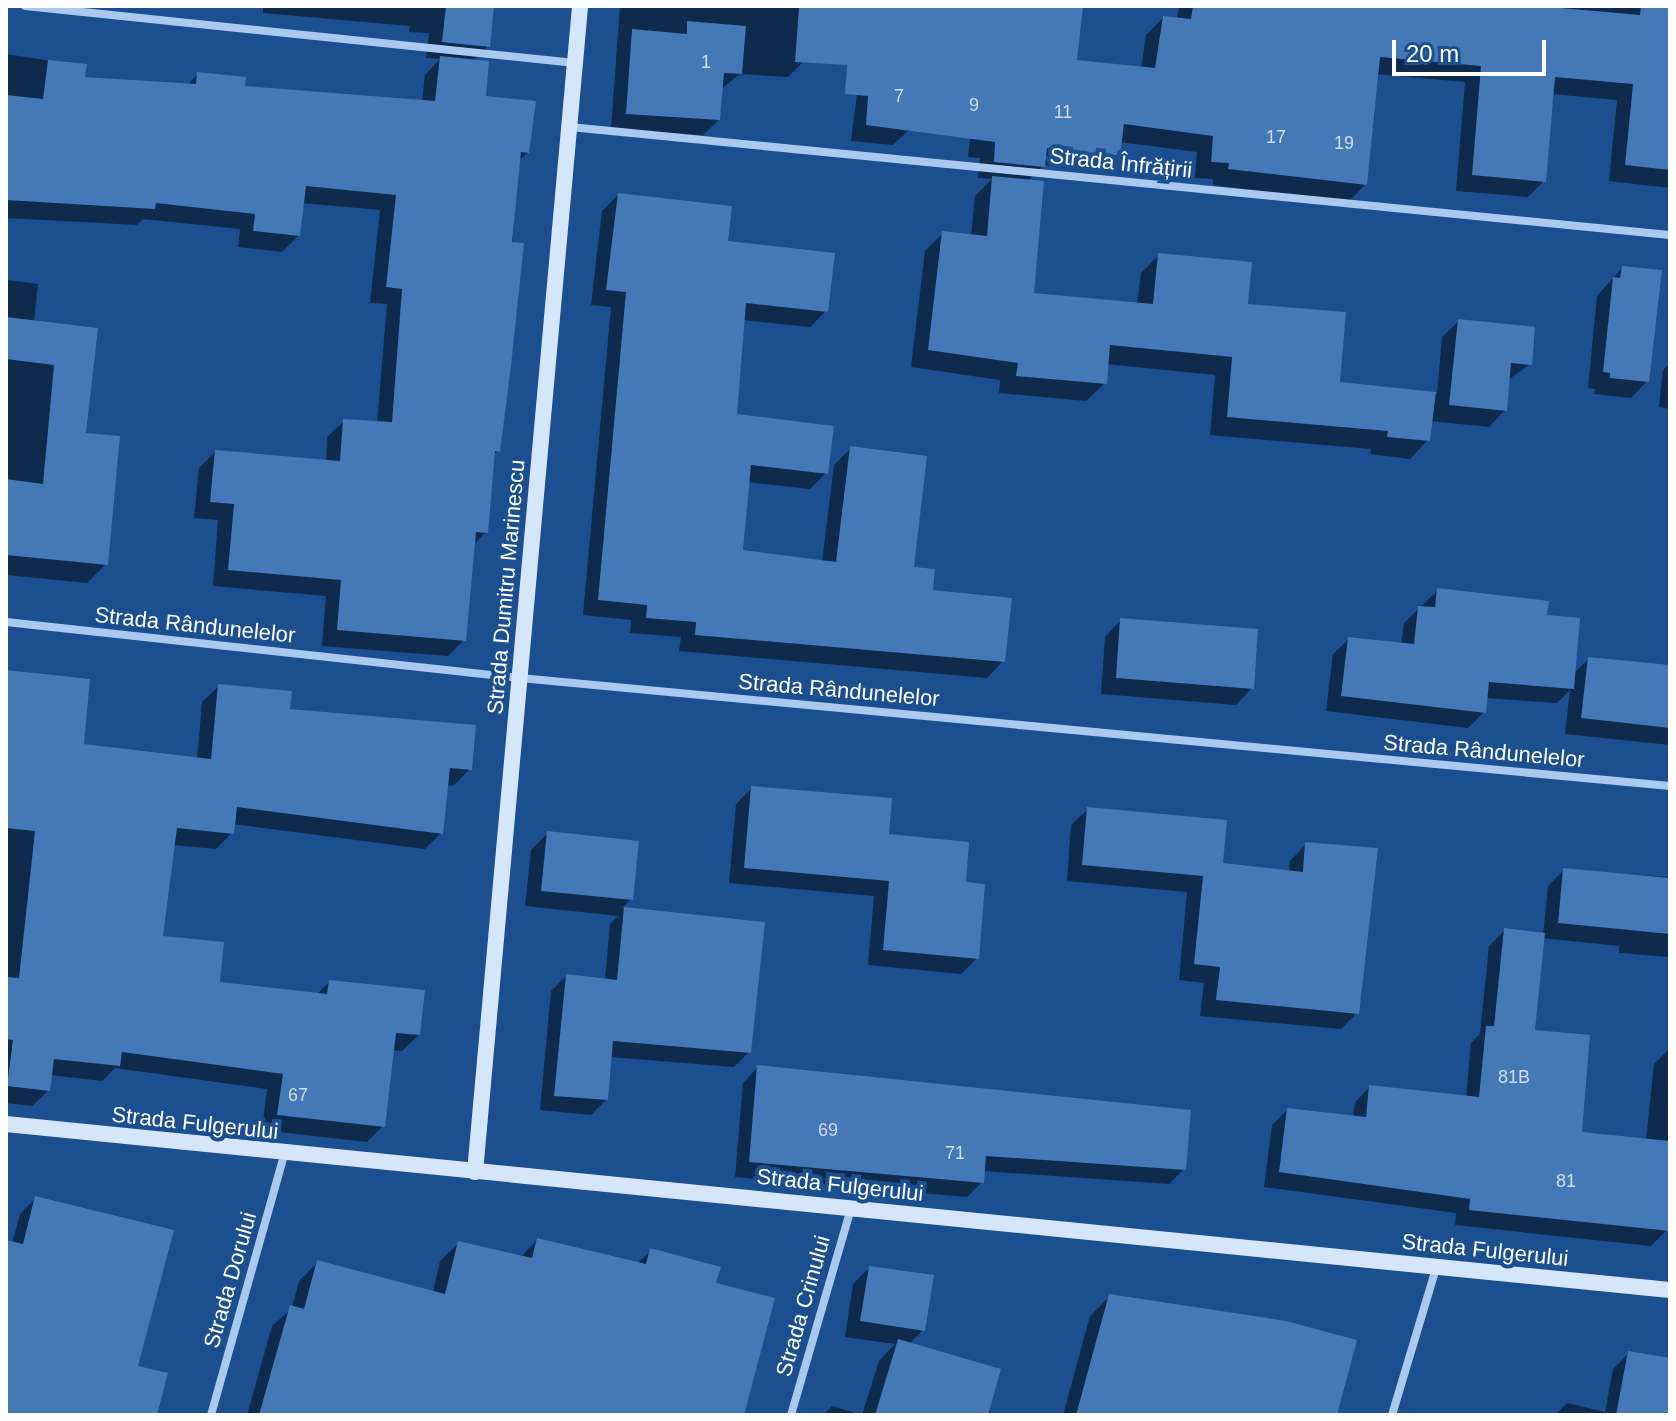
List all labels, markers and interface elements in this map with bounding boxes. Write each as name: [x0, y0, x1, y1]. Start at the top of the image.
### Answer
scale bar: [1396, 24, 1550, 74]
text: 20 m: [1406, 40, 1459, 67]
house number: 1: [701, 51, 711, 73]
house number: 7: [894, 85, 904, 107]
house number: 9: [969, 94, 979, 116]
house number: 11: [1054, 101, 1072, 123]
house number: 17: [1266, 126, 1286, 148]
house number: 19: [1334, 132, 1354, 154]
street label: Strada Înfrățirii: [1048, 142, 1194, 184]
street label: Strada Dumitru Marinescu: [482, 459, 530, 715]
street label: Strada Rândunelelor: [93, 601, 297, 649]
street label: Strada Rândunelelor: [737, 668, 941, 712]
street label: Strada Rândunelelor: [1382, 729, 1586, 773]
house number: 81B: [1498, 1066, 1530, 1088]
house number: 67: [288, 1084, 308, 1106]
street label: Strada Fulgerului: [110, 1101, 280, 1145]
house number: 69: [818, 1119, 838, 1141]
house number: 71: [945, 1142, 965, 1164]
street label: Strada Fulgerului: [755, 1163, 925, 1207]
house number: 81: [1556, 1170, 1576, 1192]
street label: Strada Dorului: [198, 1209, 262, 1351]
street label: Strada Fulgerului: [1400, 1228, 1570, 1272]
street label: Strada Crinului: [770, 1232, 836, 1380]

